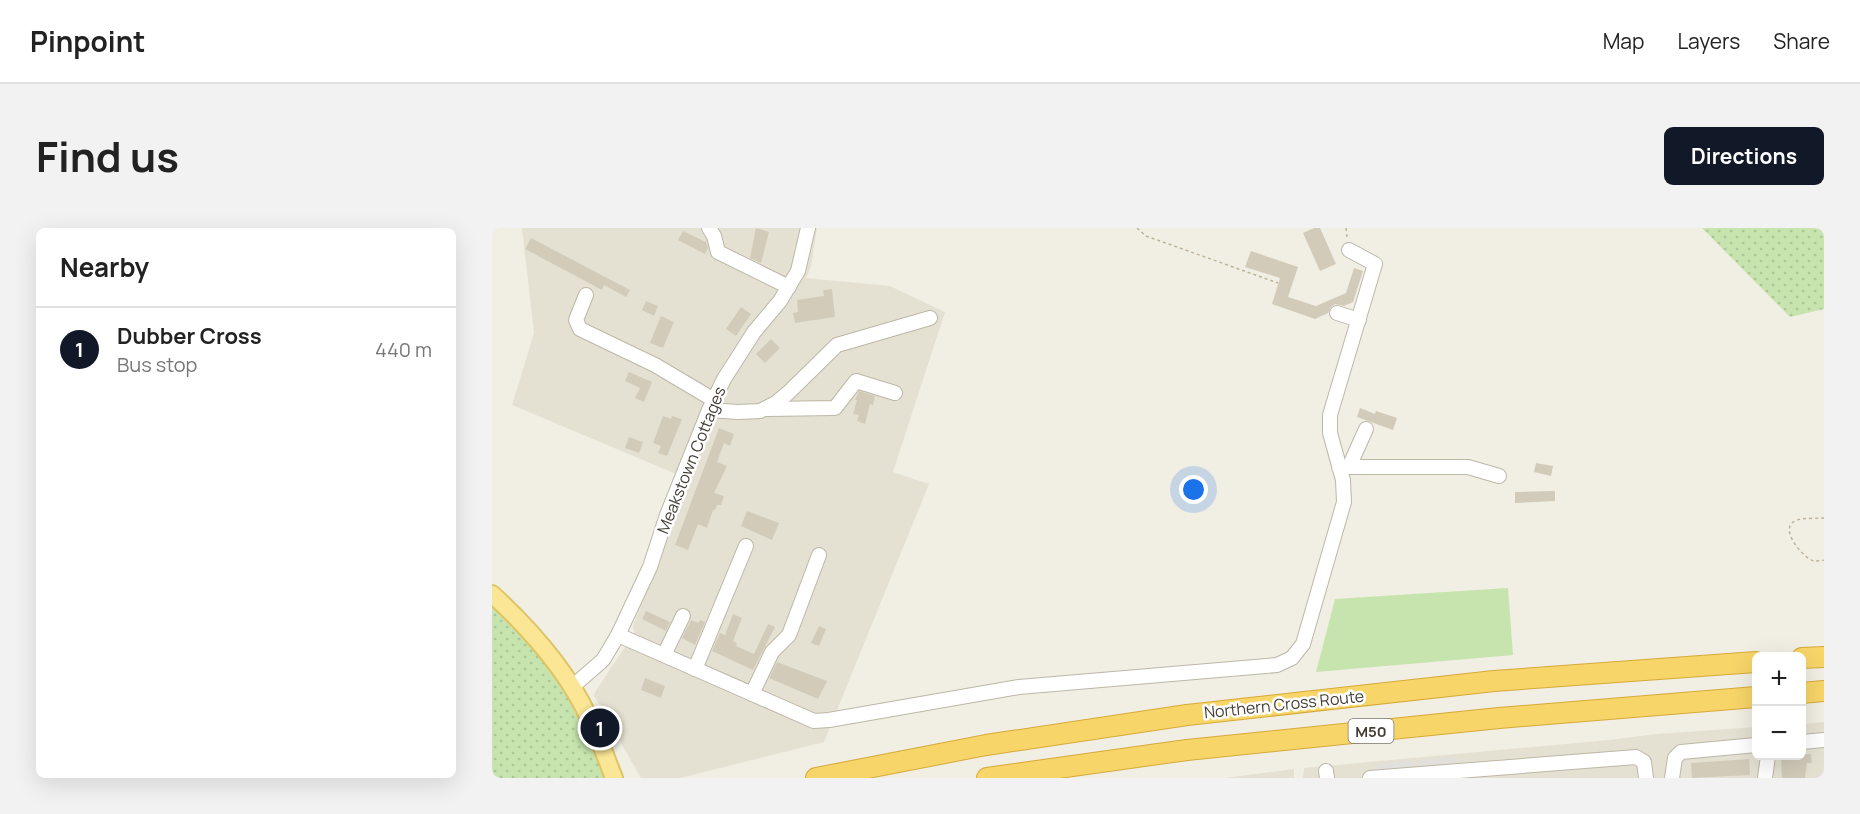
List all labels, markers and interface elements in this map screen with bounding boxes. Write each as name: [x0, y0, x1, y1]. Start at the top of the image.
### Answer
text: Pinpoint: [30, 22, 145, 60]
text: Map: [1603, 27, 1644, 55]
text: Layers: [1677, 27, 1740, 55]
text: Share: [1773, 27, 1830, 55]
text: Find us: [36, 127, 179, 185]
button: Directions: [1664, 127, 1824, 185]
text: Nearby: [60, 249, 149, 285]
text: Dubber Cross: [117, 321, 262, 351]
text: 1: [75, 336, 84, 363]
text: 440 m: [375, 336, 432, 363]
text: Bus stop: [117, 351, 197, 378]
street label: Meakstown Cottages: [651, 383, 731, 537]
your location: [1179, 475, 1208, 504]
map controls: [1752, 652, 1806, 760]
button: +: [1752, 652, 1806, 706]
street label: Northern Cross Route: [1203, 685, 1365, 723]
pin: 1: [580, 706, 620, 750]
button: −: [1752, 706, 1806, 760]
road number: M50: [1348, 719, 1394, 743]

